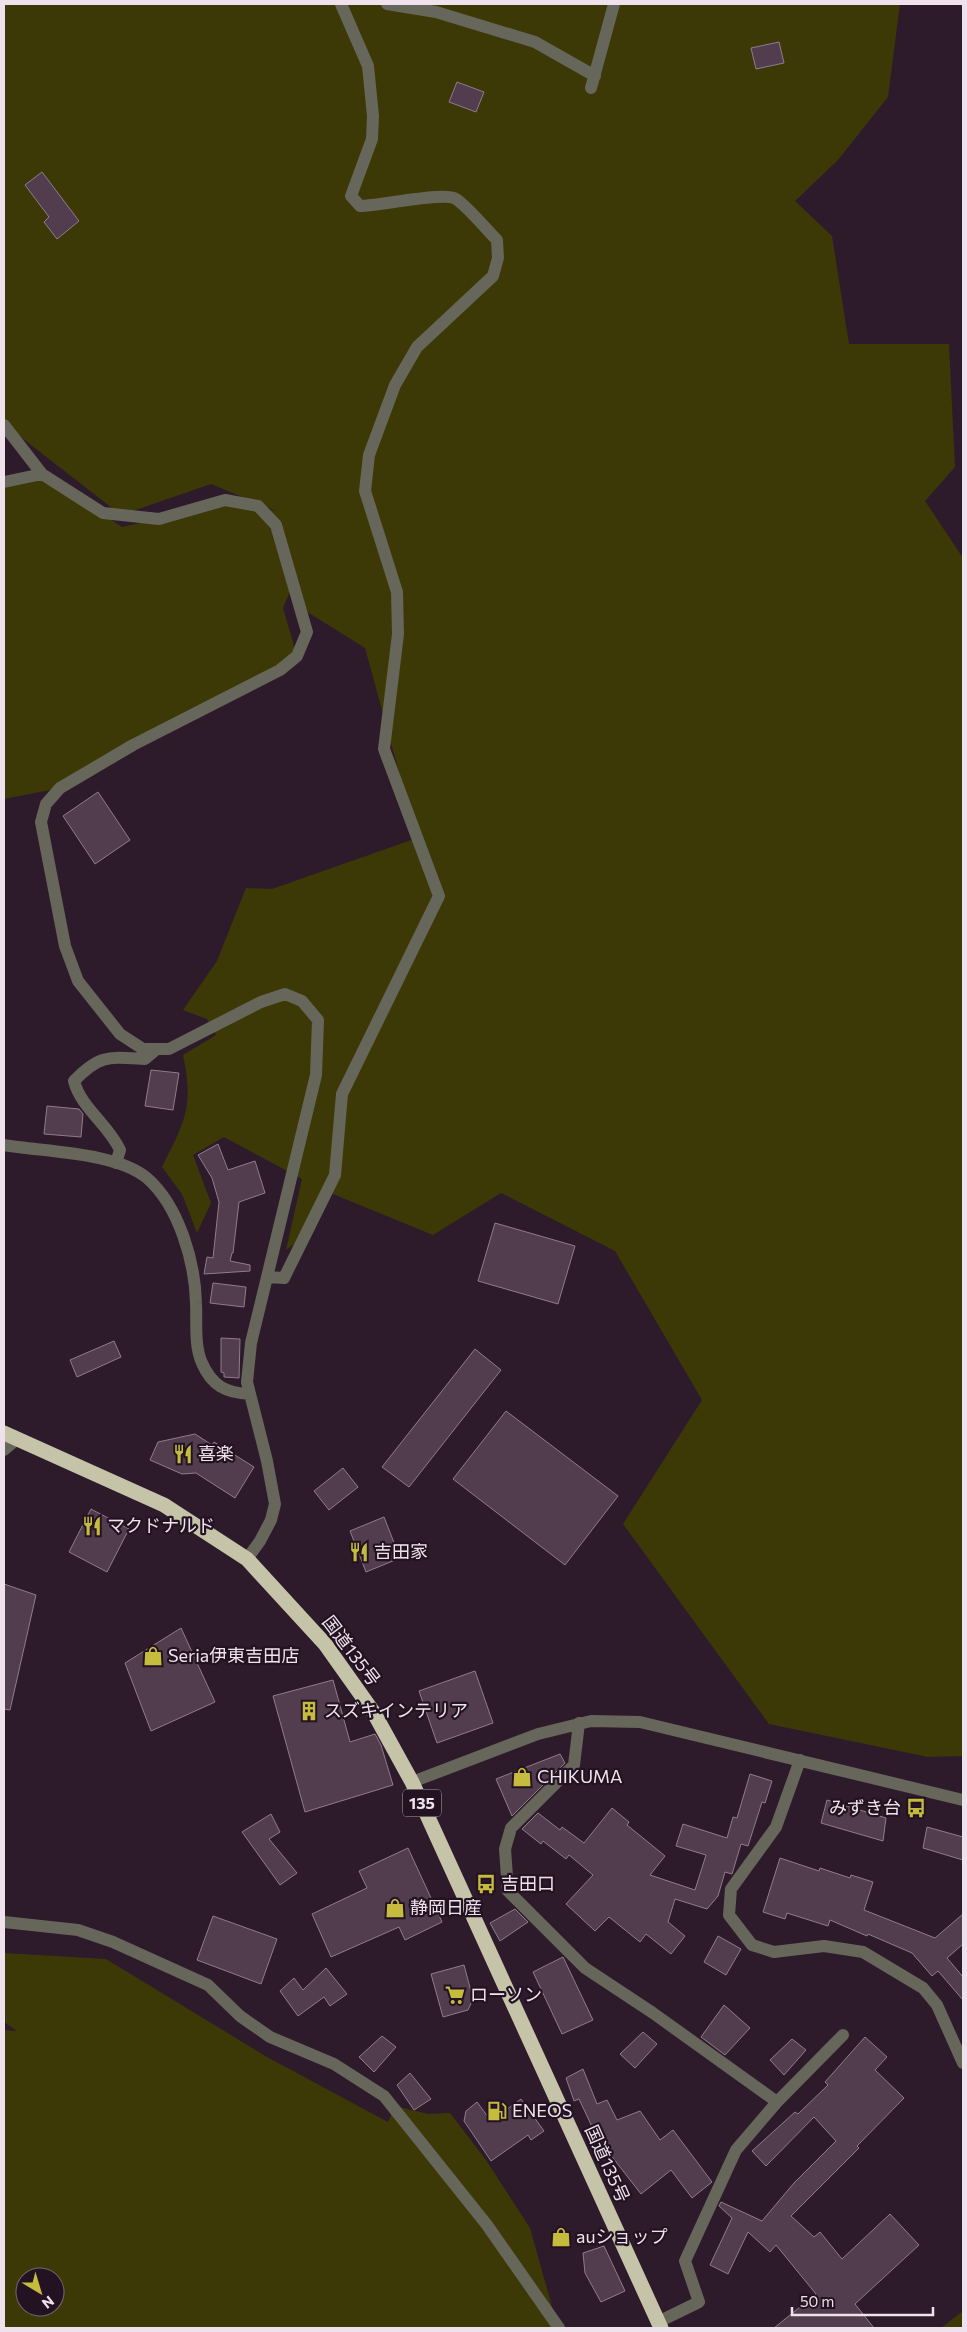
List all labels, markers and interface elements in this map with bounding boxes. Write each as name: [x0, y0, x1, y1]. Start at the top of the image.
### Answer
place label: 喜楽: [198, 1442, 234, 1464]
restaurant icon: 喜楽: [172, 1443, 194, 1465]
place label: マクドナルド: [107, 1514, 215, 1536]
restaurant icon: マクドナルド: [81, 1515, 103, 1537]
place label: 吉田家: [374, 1540, 428, 1562]
restaurant icon: 吉田家: [348, 1541, 370, 1563]
street label: 国道135号: [318, 1611, 385, 1690]
place label: Seria伊東吉田店: [168, 1644, 299, 1666]
shop icon: Seria伊東吉田店: [142, 1645, 164, 1667]
place label: スズキインテリア: [324, 1699, 468, 1721]
building icon: スズキインテリア: [298, 1700, 320, 1722]
place label: CHIKUMA: [537, 1765, 623, 1787]
shop icon: CHIKUMA: [511, 1766, 533, 1788]
road number: 135: [403, 1790, 441, 1816]
place label: みずき台: [829, 1796, 901, 1818]
bus stop icon: みずき台: [905, 1797, 927, 1819]
place label: 吉田口: [501, 1872, 555, 1894]
bus stop icon: 吉田口: [475, 1873, 497, 1895]
place label: 静岡日産: [410, 1896, 482, 1918]
shop icon: 静岡日産: [384, 1897, 406, 1919]
place label: ローソン: [470, 1983, 542, 2005]
supermarket icon: ローソン: [444, 1984, 466, 2006]
place label: ENEOS: [512, 2099, 572, 2121]
fuel station icon: ENEOS: [486, 2100, 508, 2122]
street label: 国道135号: [581, 2122, 635, 2206]
place label: auショップ: [576, 2225, 667, 2247]
shop icon: auショップ: [550, 2226, 572, 2248]
north arrow: [15, 2267, 65, 2317]
scale bar: [792, 2284, 933, 2316]
text: 50 m: [800, 2292, 834, 2310]
text: N: [39, 2293, 58, 2313]

